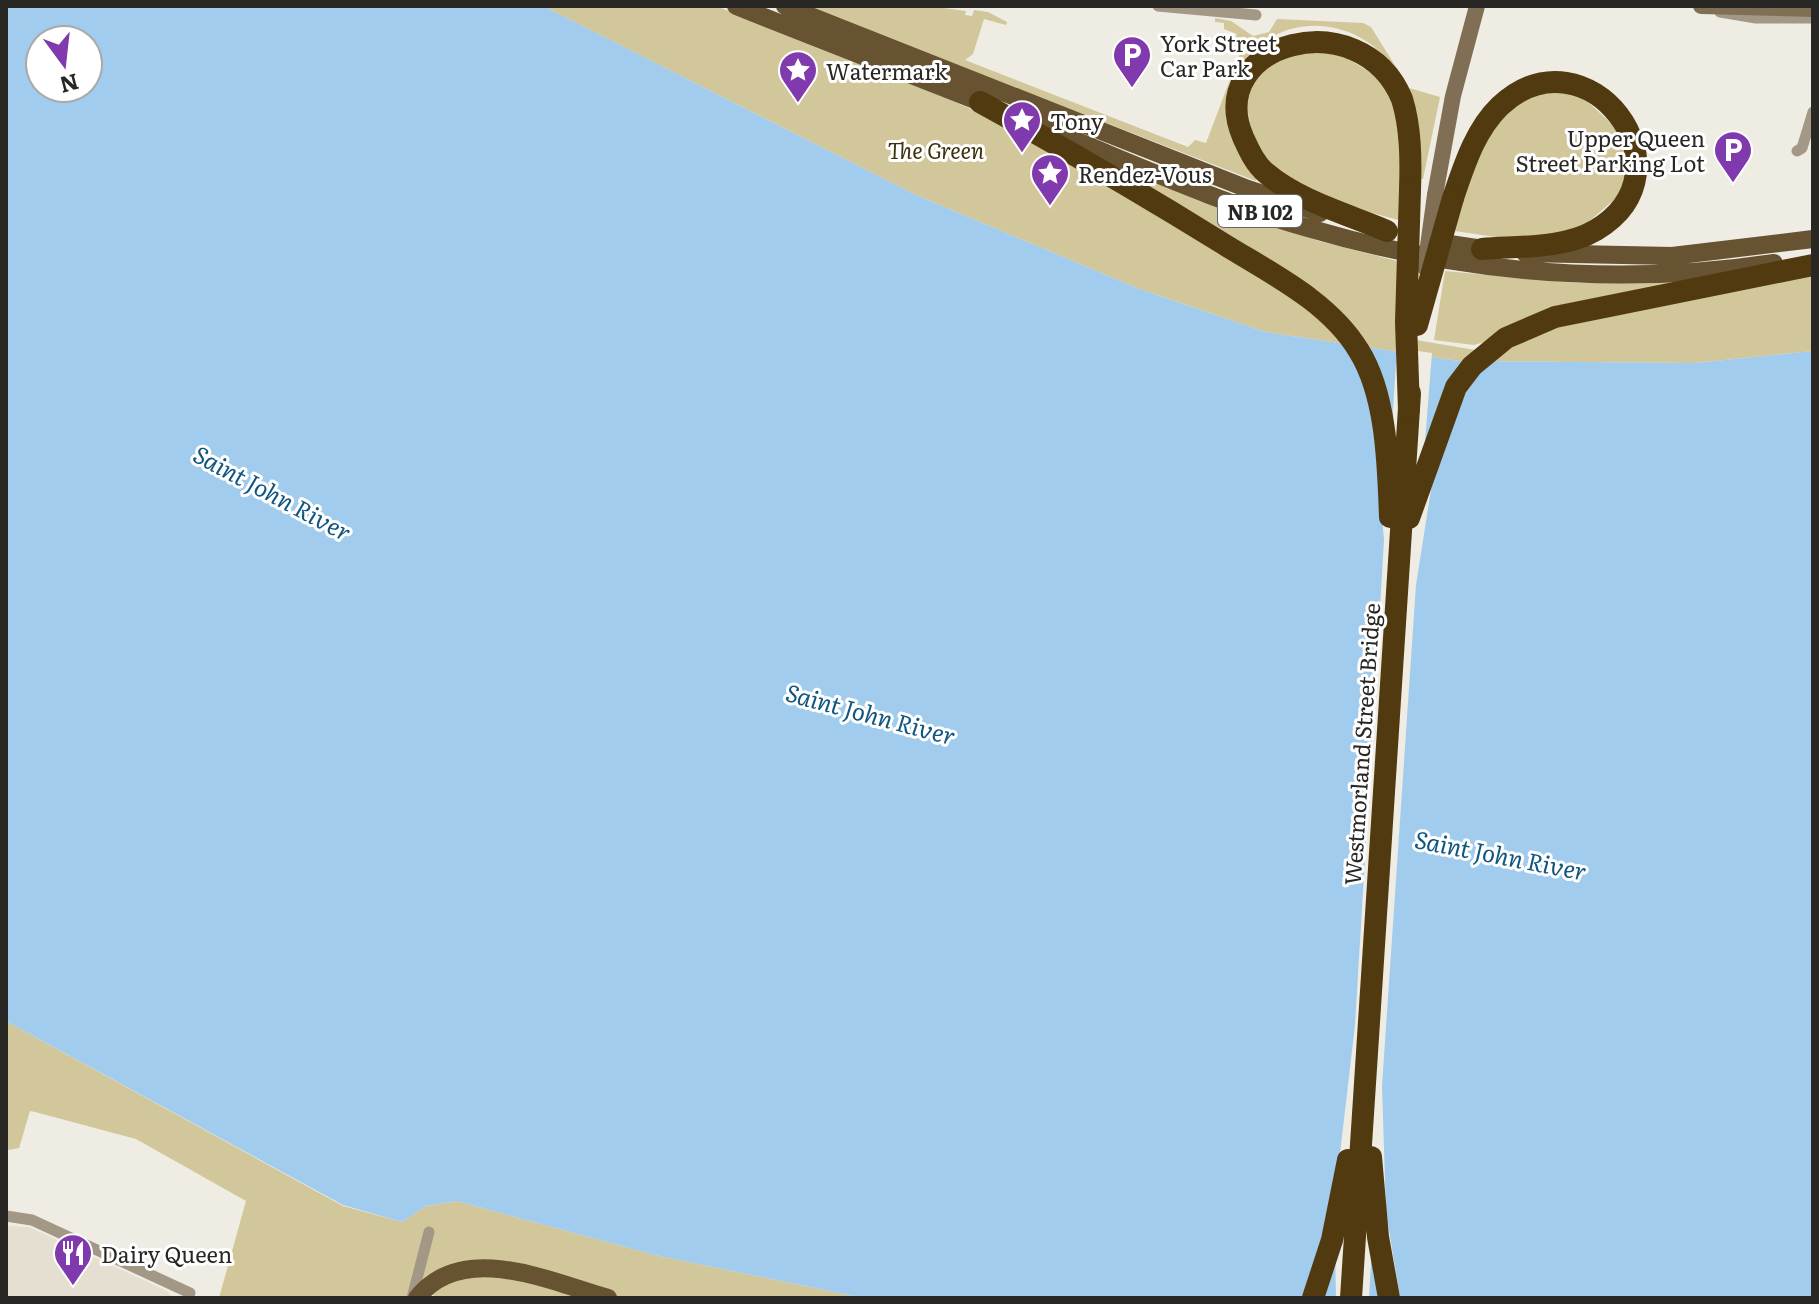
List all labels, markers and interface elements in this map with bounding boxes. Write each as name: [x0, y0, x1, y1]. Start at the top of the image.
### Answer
north arrow: [24, 24, 104, 104]
place label: York Street Car Park: [1160, 26, 1277, 84]
parking icon: York Street Car Park: [1111, 34, 1153, 89]
place icon: Watermark: [777, 49, 819, 104]
place label: Watermark: [826, 54, 948, 87]
text: N: [56, 66, 83, 103]
place icon: Tony: [1001, 99, 1043, 154]
place label: Tony: [1050, 104, 1104, 137]
place label: Upper Queen Street Parking Lot: [1515, 121, 1705, 179]
parking icon: Upper Queen Street Parking Lot: [1712, 129, 1754, 184]
park label: The Green: [888, 133, 984, 166]
place icon: Rendez-Vous: [1029, 152, 1071, 207]
place label: Rendez-Vous: [1078, 157, 1212, 190]
road number: NB 102: [1218, 195, 1302, 227]
water label: Saint John River: [188, 436, 358, 548]
street label: Westmorland Street Bridge: [1335, 602, 1387, 886]
water label: Saint John River: [782, 674, 960, 752]
water label: Saint John River: [1412, 820, 1590, 888]
restaurant icon: Dairy Queen: [52, 1232, 94, 1287]
place label: Dairy Queen: [101, 1237, 232, 1270]

